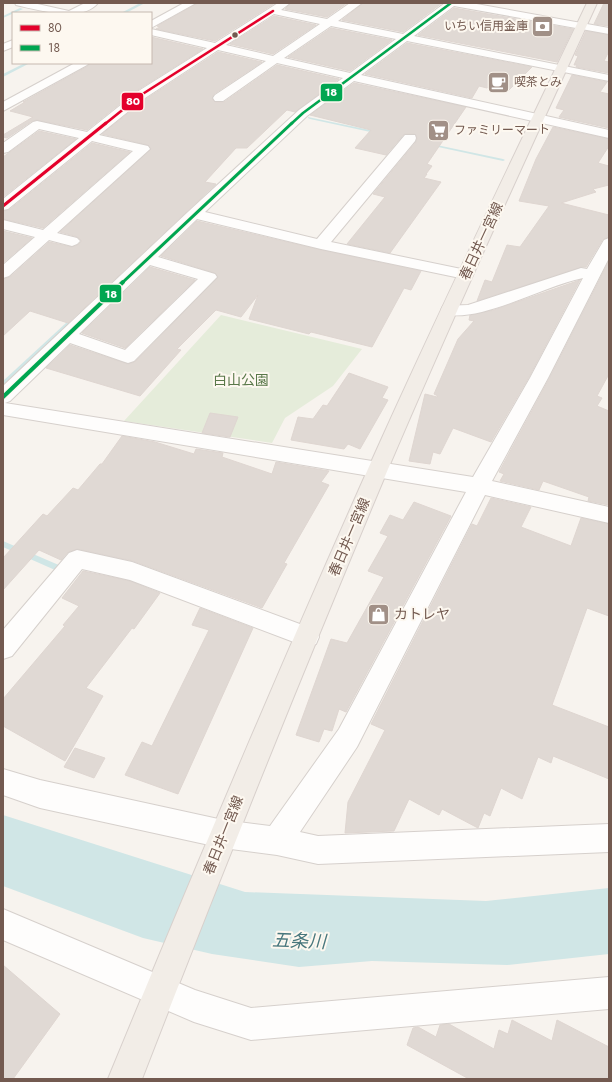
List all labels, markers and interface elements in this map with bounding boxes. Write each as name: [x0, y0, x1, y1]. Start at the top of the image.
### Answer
legend: [12, 12, 152, 64]
bank icon: いちい信用金庫: [530, 13, 556, 39]
place label: いちい信用金庫: [444, 17, 528, 35]
text: 80: [48, 19, 62, 37]
unlabelled marker: [230, 30, 240, 40]
text: 18: [48, 39, 60, 57]
cafe icon: 喫茶とみ: [486, 69, 512, 95]
place label: 喫茶とみ: [514, 73, 562, 91]
line badge: 18: [320, 83, 343, 102]
text: 18: [325, 84, 337, 100]
line badge: 80: [121, 92, 144, 111]
text: 80: [126, 93, 140, 109]
supermarket icon: ファミリーマート: [426, 117, 452, 143]
place label: ファミリーマート: [454, 121, 550, 139]
street label: 春日井一宮線: [454, 199, 508, 283]
line badge: 18: [99, 284, 122, 303]
text: 18: [105, 286, 117, 302]
park label: 白山公園: [213, 370, 269, 390]
street label: 春日井一宮線: [323, 494, 375, 580]
shop icon: カトレヤ: [366, 601, 392, 627]
place label: カトレヤ: [394, 604, 450, 624]
street label: 春日井一宮線: [198, 792, 248, 878]
water label: 五条川: [272, 927, 328, 955]

